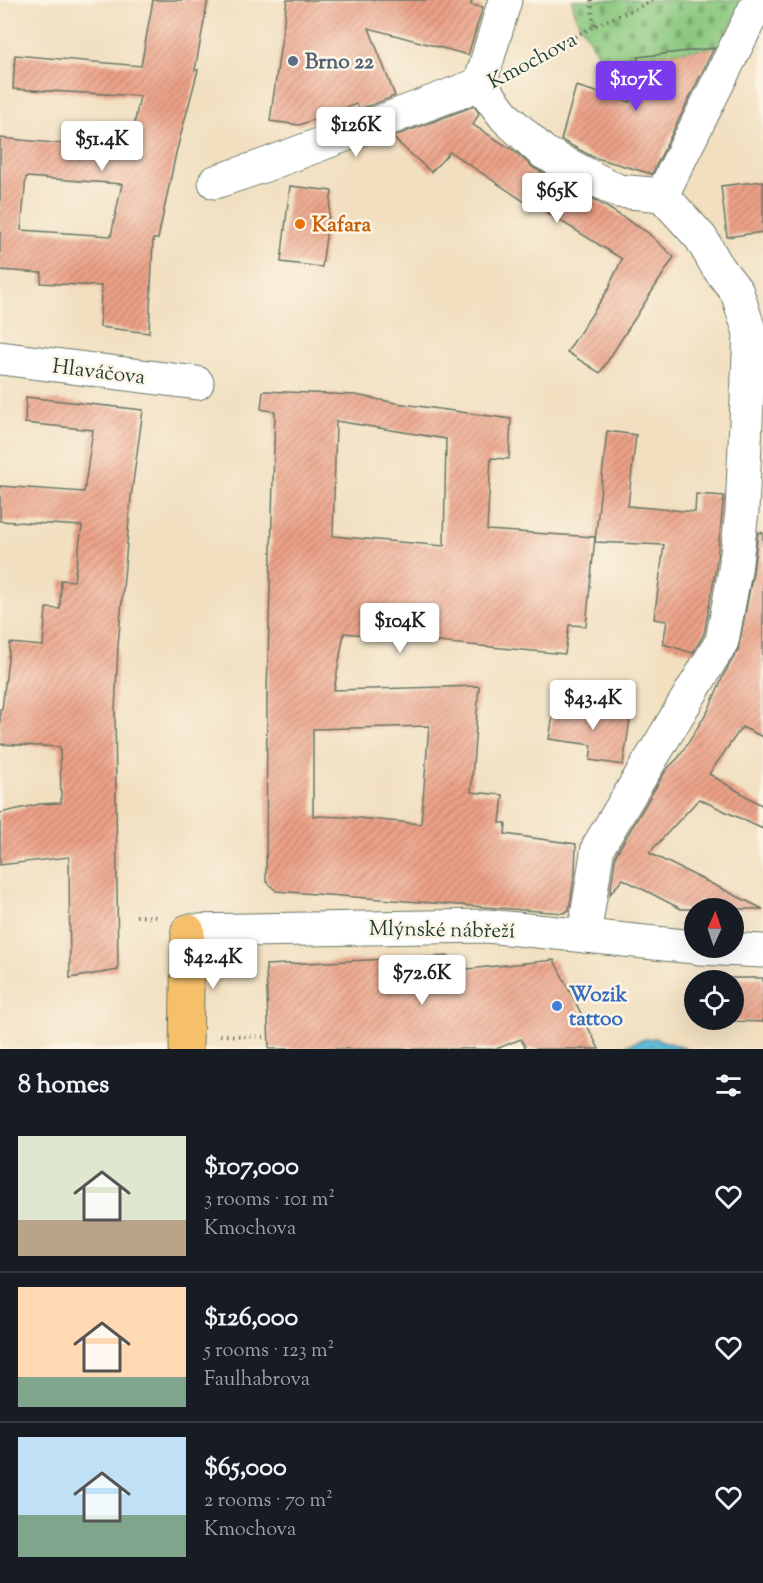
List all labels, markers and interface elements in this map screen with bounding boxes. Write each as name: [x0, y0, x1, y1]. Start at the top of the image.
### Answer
street label: Kmochova: [483, 26, 583, 98]
place label: Brno 22: [305, 48, 374, 78]
marker: Brno 22: [286, 54, 300, 68]
pin: $107K: [594, 61, 678, 112]
text: $107K: [610, 66, 662, 95]
pin: $126K: [314, 107, 398, 158]
text: $126K: [330, 112, 382, 141]
pin: $51.4K: [53, 121, 151, 172]
text: $51.4K: [75, 126, 129, 155]
pin: $65K: [521, 173, 593, 224]
text: $65K: [536, 178, 578, 207]
place label: Kafara: [312, 211, 371, 241]
marker: Kafara: [293, 217, 307, 231]
street label: Hlaváčova: [51, 352, 147, 394]
pin: $104K: [358, 603, 442, 654]
text: $104K: [374, 608, 426, 637]
pin: $43.4K: [544, 680, 642, 731]
text: $43.4K: [564, 685, 622, 714]
north arrow: [684, 898, 744, 958]
map controls: [684, 898, 744, 1030]
street label: Mlýnské nábřeží: [369, 915, 515, 947]
pin: $42.4K: [164, 939, 262, 990]
text: $42.4K: [183, 944, 243, 973]
pin: $72.6K: [373, 955, 471, 1006]
text: $72.6K: [393, 960, 451, 989]
button: locate: [684, 970, 744, 1030]
place label: Wozik tattoo: [569, 981, 628, 1035]
marker: Wozik tattoo: [550, 999, 564, 1013]
text: 8 homes: [18, 1067, 109, 1104]
icon: filters: [712, 1069, 745, 1102]
text: $107,000: [204, 1149, 299, 1186]
icon: home: [66, 1160, 138, 1232]
icon: heart: [712, 1180, 745, 1213]
text: 3 rooms · 101 m²: [204, 1186, 335, 1215]
text: Kmochova: [204, 1215, 296, 1244]
text: $126,000: [204, 1300, 298, 1337]
icon: home: [66, 1311, 138, 1383]
icon: heart: [712, 1331, 745, 1364]
text: 5 rooms · 123 m²: [204, 1337, 334, 1366]
text: Faulhabrova: [204, 1366, 310, 1395]
text: $65,000: [204, 1450, 287, 1487]
icon: home: [66, 1461, 138, 1533]
icon: heart: [712, 1481, 745, 1514]
text: 2 rooms · 70 m²: [204, 1487, 333, 1516]
text: Kmochova: [204, 1516, 296, 1545]

